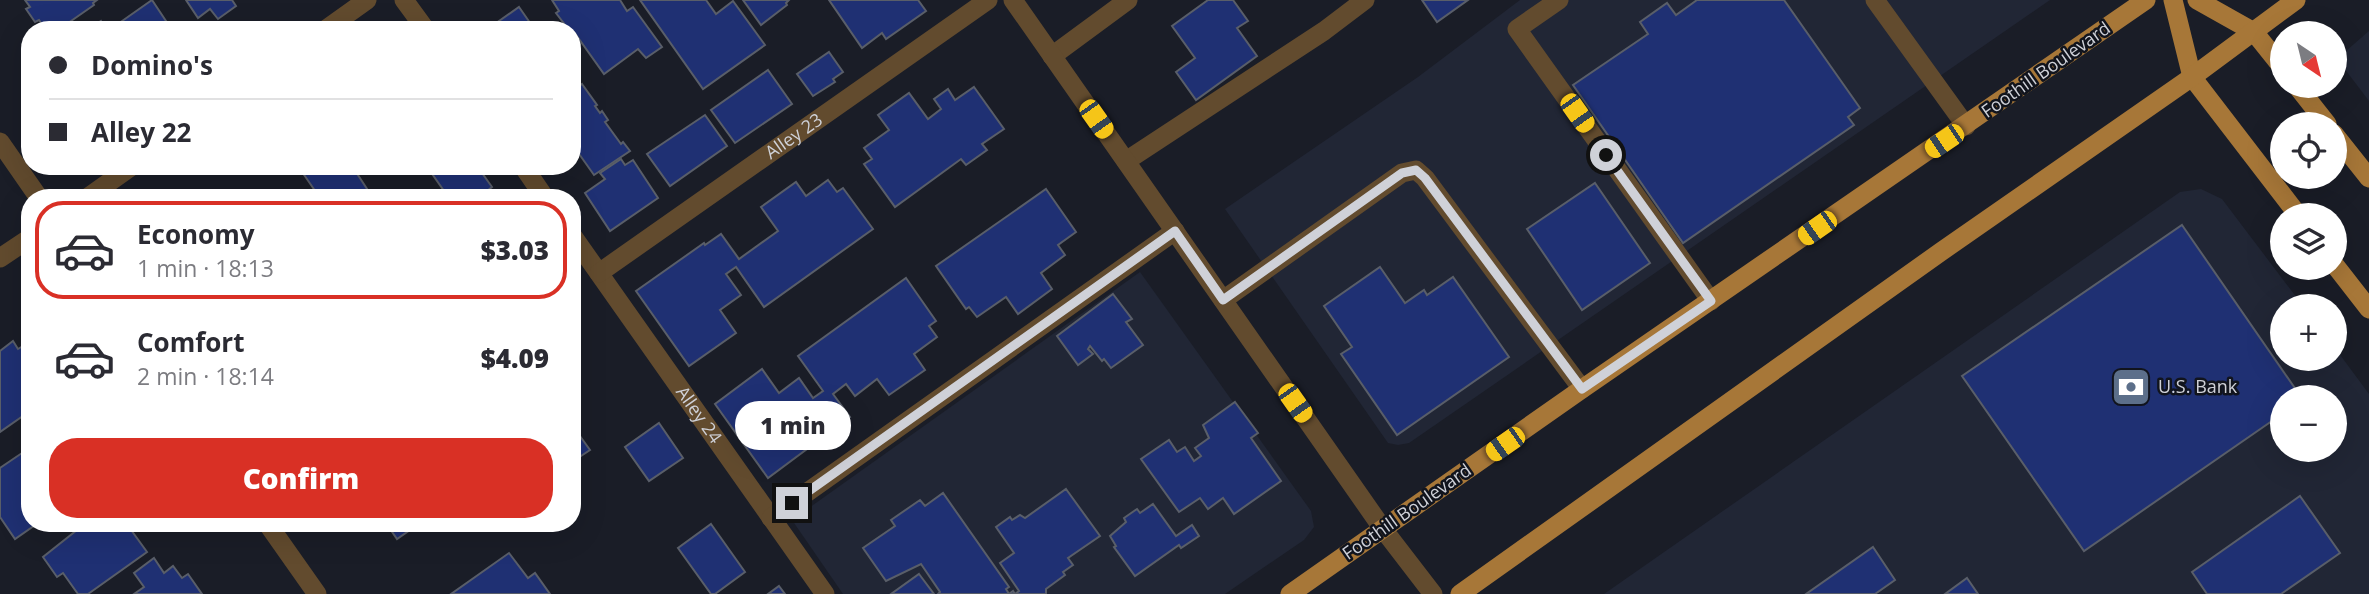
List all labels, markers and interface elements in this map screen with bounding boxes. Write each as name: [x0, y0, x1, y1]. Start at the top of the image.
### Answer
street label: Foothill Boulevard: [1976, 16, 2115, 123]
north arrow: [2270, 21, 2347, 98]
map controls: [2270, 21, 2347, 462]
text: Domino's: [91, 47, 213, 83]
car: [1557, 90, 1598, 136]
car: [1076, 96, 1117, 142]
street label: Alley 23: [760, 107, 827, 164]
button: locate: [2270, 112, 2347, 189]
text: Alley 22: [91, 114, 191, 150]
car: [1921, 121, 1968, 161]
route start: [1590, 139, 1622, 171]
button: layers: [2270, 203, 2347, 280]
car: [1794, 207, 1841, 249]
text: Economy: [137, 216, 255, 252]
icon: car: [53, 219, 116, 282]
text: $3.03: [481, 232, 549, 268]
text: 1 min · 18:13: [137, 252, 274, 284]
button: +: [2270, 294, 2347, 371]
text: Comfort: [137, 324, 244, 360]
icon: car: [53, 327, 116, 390]
text: $4.09: [481, 340, 549, 376]
text: 2 min · 18:14: [137, 360, 274, 392]
bank icon: U.S. Bank: [2110, 366, 2152, 408]
place label: U.S. Bank: [2158, 374, 2238, 398]
car: [1275, 380, 1316, 426]
street label: Alley 24: [671, 381, 728, 448]
button: −: [2270, 385, 2347, 462]
callout: 1 min: [734, 402, 850, 450]
text: 1 min: [760, 409, 826, 441]
car: [1482, 423, 1529, 465]
button: Confirm: [49, 438, 553, 518]
street label: Foothill Boulevard: [1337, 458, 1476, 565]
route end: [776, 487, 808, 519]

